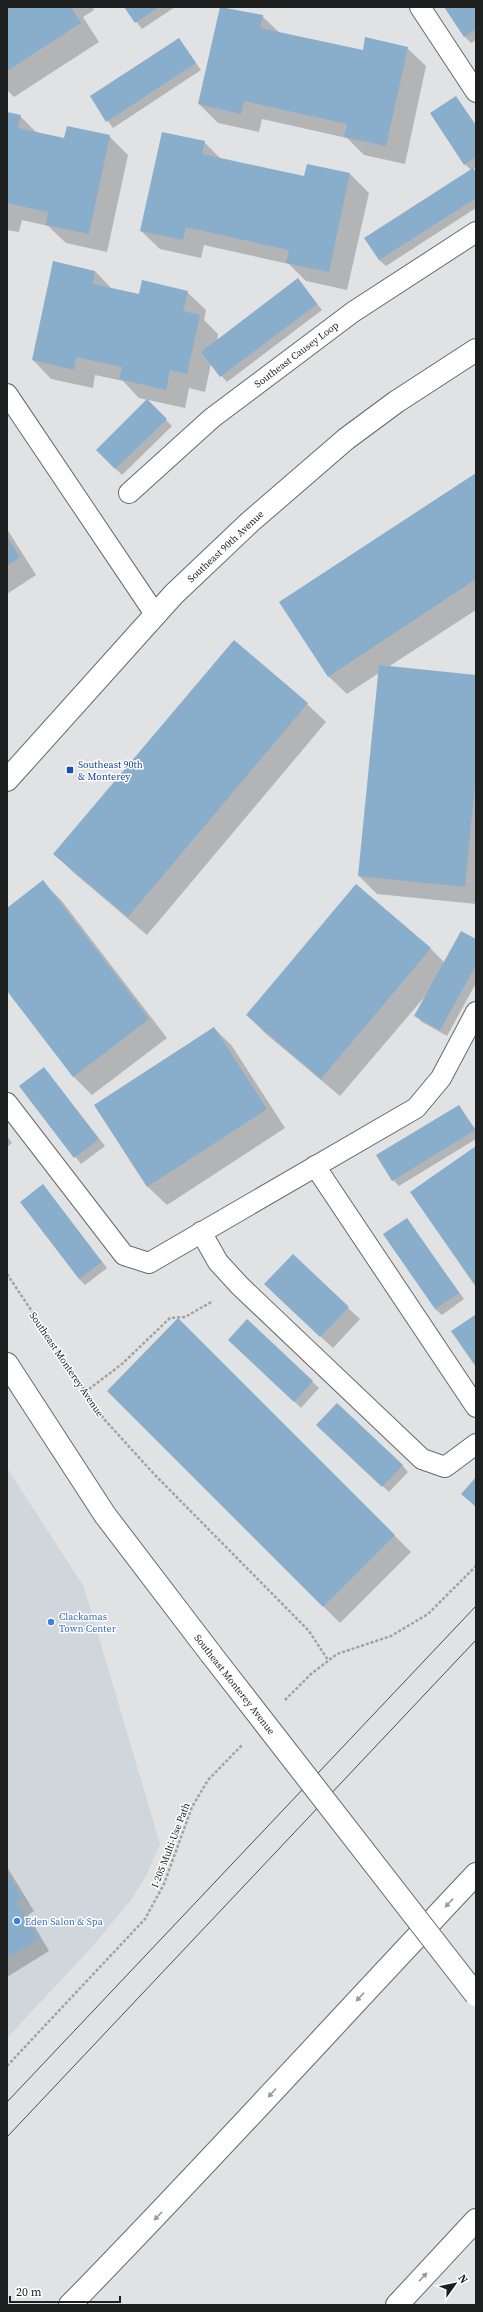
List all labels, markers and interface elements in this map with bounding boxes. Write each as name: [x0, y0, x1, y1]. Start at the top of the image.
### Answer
street label: Southeast Causey Loop: [252, 318, 341, 390]
street label: Southeast 90th Avenue: [184, 508, 266, 585]
place label: Southeast 90th & Monterey: [78, 758, 143, 783]
marker: Southeast 90th & Monterey: [65, 765, 75, 775]
street label: Southeast Monterey Avenue: [27, 1309, 107, 1419]
place label: Clackamas Town Center: [59, 1610, 117, 1635]
marker: Clackamas Town Center: [46, 1617, 56, 1627]
street label: Southeast Monterey Avenue: [191, 1632, 278, 1737]
street label: I-205 Multi-Use Path: [148, 1801, 193, 1889]
one-way arrow: [444, 1898, 454, 1908]
place label: Eden Salon & Spa: [25, 1915, 104, 1928]
marker: Eden Salon & Spa: [12, 1916, 22, 1926]
one-way arrow: [355, 1992, 365, 2002]
one-way arrow: [267, 2088, 276, 2098]
one-way arrow: [153, 2211, 163, 2221]
north arrow: [435, 2264, 475, 2304]
one-way arrow: [419, 2271, 428, 2282]
text: N: [454, 2271, 471, 2286]
scale bar: [10, 2278, 120, 2304]
text: 20 m: [16, 2284, 42, 2300]

